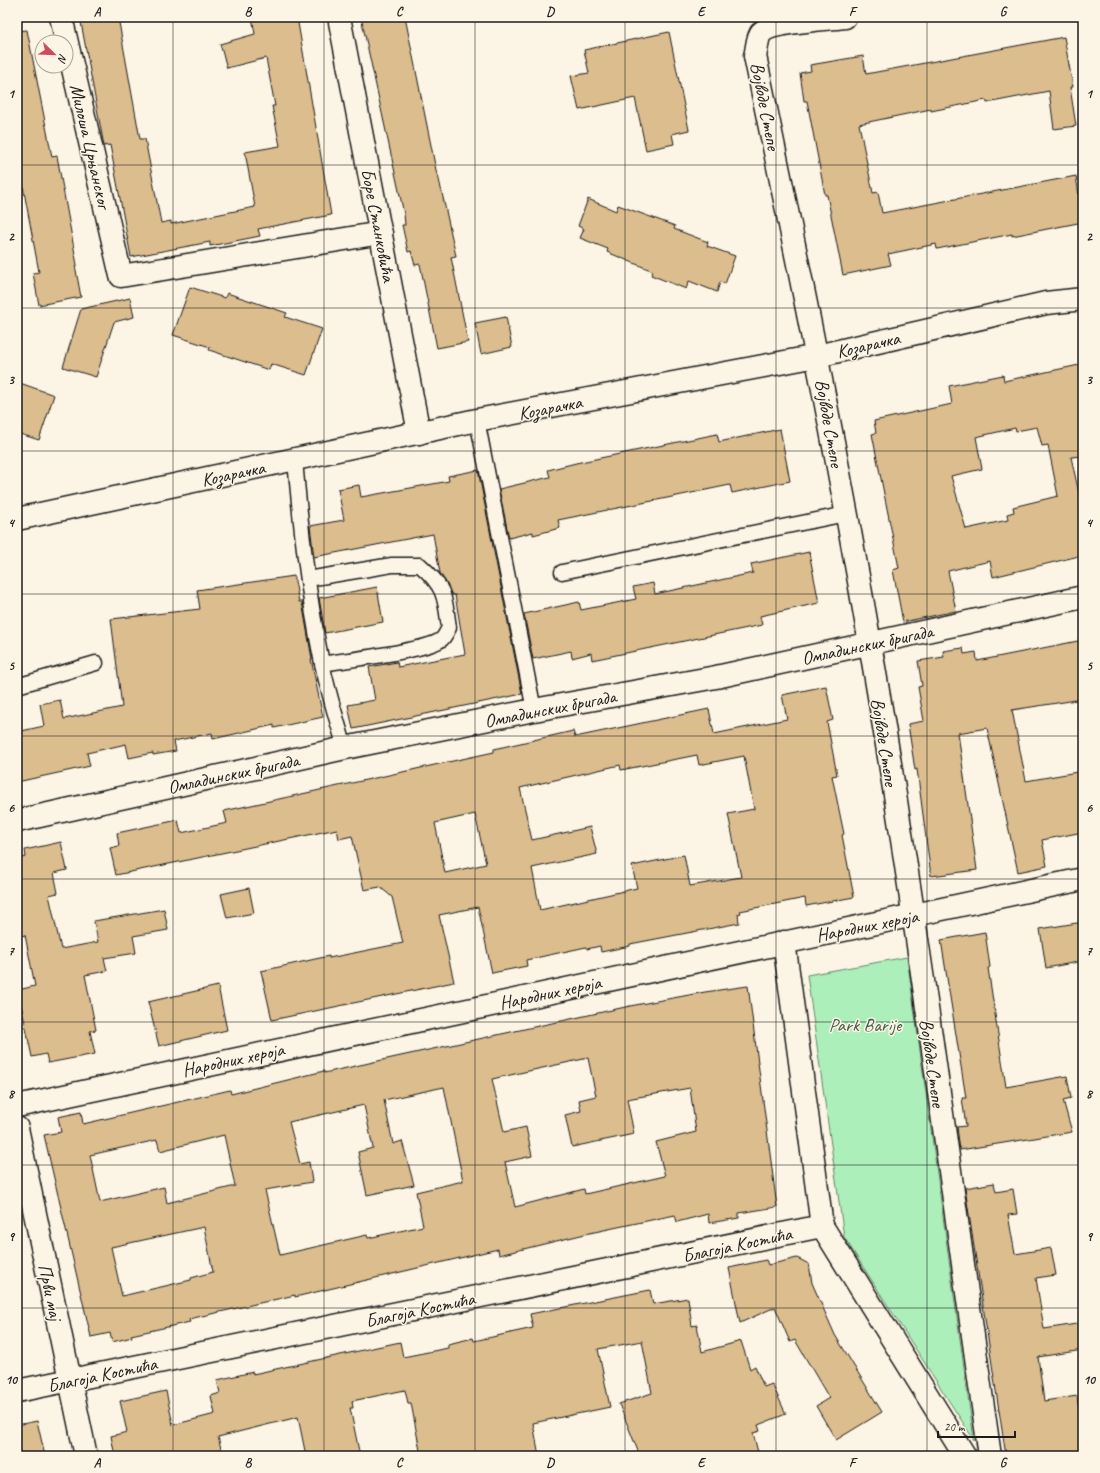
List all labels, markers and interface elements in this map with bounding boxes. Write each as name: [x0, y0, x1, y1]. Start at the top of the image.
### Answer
text: A: [94, 4, 102, 20]
text: B: [245, 4, 253, 20]
text: C: [396, 4, 404, 20]
text: D: [546, 4, 555, 20]
text: E: [698, 4, 707, 20]
text: F: [849, 4, 858, 20]
text: G: [1000, 4, 1008, 20]
north arrow: [34, 34, 74, 74]
text: N: [55, 52, 71, 66]
street label: Војводе Степе: [745, 60, 786, 154]
street label: Милоша Црњанског: [64, 82, 117, 213]
text: 1: [8, 86, 16, 102]
text: 1: [1086, 86, 1094, 102]
street label: Боре Станковића: [355, 167, 401, 286]
text: 2: [8, 229, 15, 245]
text: 2: [1086, 229, 1093, 245]
street label: Козарачка: [834, 326, 904, 364]
text: 3: [8, 372, 15, 388]
text: 3: [1086, 372, 1093, 388]
street label: Војводе Степе: [809, 377, 849, 471]
street label: Козарачка: [516, 390, 586, 426]
street label: Козарачка: [199, 455, 269, 492]
text: 4: [8, 515, 16, 531]
text: 4: [1086, 515, 1094, 531]
street label: Омладинских бригада: [799, 619, 937, 671]
text: 5: [8, 658, 15, 674]
text: 5: [1086, 658, 1093, 674]
street label: Омладинских бригада: [482, 684, 620, 734]
street label: Војводе Степе: [865, 696, 903, 790]
street label: Омладинских бригада: [165, 748, 303, 800]
text: 6: [8, 800, 15, 816]
text: 6: [1086, 800, 1093, 816]
street label: Народних хероја: [814, 904, 922, 948]
text: 7: [8, 943, 15, 959]
text: 7: [1086, 943, 1093, 959]
street label: Народних хероја: [497, 970, 605, 1015]
park label: Park Barije: [829, 1013, 903, 1037]
street label: Војводе Степе: [914, 1017, 950, 1111]
street label: Народних хероја: [180, 1037, 288, 1082]
text: 8: [8, 1086, 16, 1102]
text: 8: [1086, 1086, 1094, 1102]
street label: Благоја Костића: [680, 1221, 796, 1268]
text: 9: [8, 1229, 15, 1245]
text: 9: [1086, 1229, 1093, 1245]
street label: Први мај: [32, 1262, 68, 1325]
street label: Благоја Костића: [363, 1286, 479, 1333]
street label: Благоја Костића: [45, 1351, 161, 1398]
text: 10: [5, 1372, 18, 1388]
text: 10: [1083, 1372, 1096, 1388]
scale bar: [938, 1413, 1015, 1439]
text: 20 m: [944, 1419, 966, 1435]
text: A: [94, 1455, 102, 1471]
text: B: [245, 1455, 253, 1471]
text: C: [396, 1455, 404, 1471]
text: D: [546, 1455, 555, 1471]
text: E: [698, 1455, 707, 1471]
text: F: [849, 1455, 858, 1471]
text: G: [1000, 1455, 1008, 1471]

